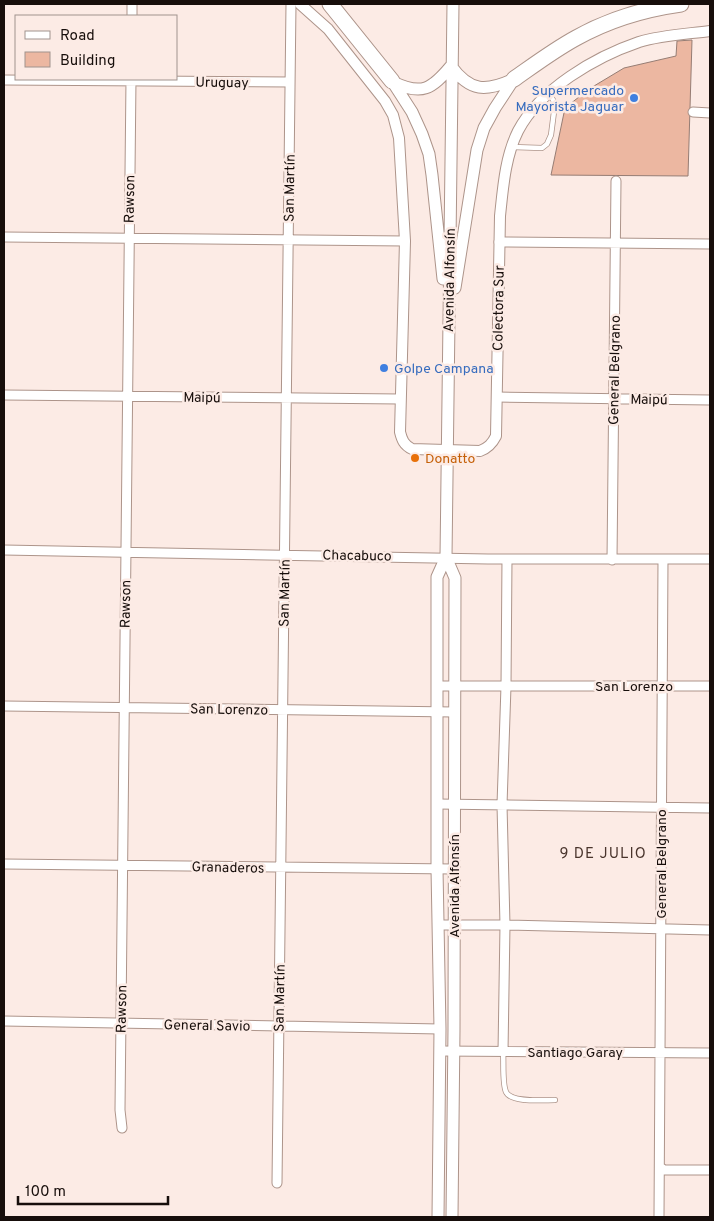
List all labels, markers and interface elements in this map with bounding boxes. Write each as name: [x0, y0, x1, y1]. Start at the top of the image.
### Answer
legend: [15, 15, 178, 80]
text: Road: [60, 27, 95, 46]
text: Building: [60, 52, 115, 71]
street label: Uruguay: [195, 75, 249, 92]
place label: Supermercado Mayorista Jaguar: [516, 83, 625, 116]
marker: Supermercado Mayorista Jaguar: [628, 92, 640, 104]
street label: San Martín: [281, 154, 300, 222]
street label: Rawson: [122, 175, 139, 223]
street label: Avenida Alfonsín: [441, 228, 460, 332]
street label: Colectora Sur: [490, 264, 509, 351]
street label: General Belgrano: [606, 315, 625, 425]
place label: Golpe Campana: [394, 361, 494, 378]
marker: Golpe Campana: [378, 362, 390, 374]
street label: Maipú: [183, 390, 221, 407]
street label: Maipú: [630, 392, 668, 409]
place label: Donatto: [425, 451, 475, 468]
marker: Donatto: [409, 452, 421, 464]
street label: Chacabuco: [322, 547, 392, 566]
street label: San Martín: [276, 559, 295, 627]
street label: Rawson: [118, 580, 135, 628]
street label: San Lorenzo: [595, 679, 673, 696]
street label: San Lorenzo: [190, 701, 268, 720]
street label: General Belgrano: [654, 809, 671, 919]
street label: Avenida Alfonsín: [447, 834, 464, 938]
district label: 9 DE JULIO: [559, 845, 647, 864]
street label: Granaderos: [191, 859, 264, 878]
street label: San Martín: [271, 964, 290, 1032]
street label: Rawson: [114, 985, 131, 1033]
street label: General Savio: [163, 1017, 251, 1036]
street label: Santiago Garay: [527, 1045, 623, 1062]
scale bar: [18, 1174, 168, 1206]
text: 100 m: [25, 1183, 66, 1202]

